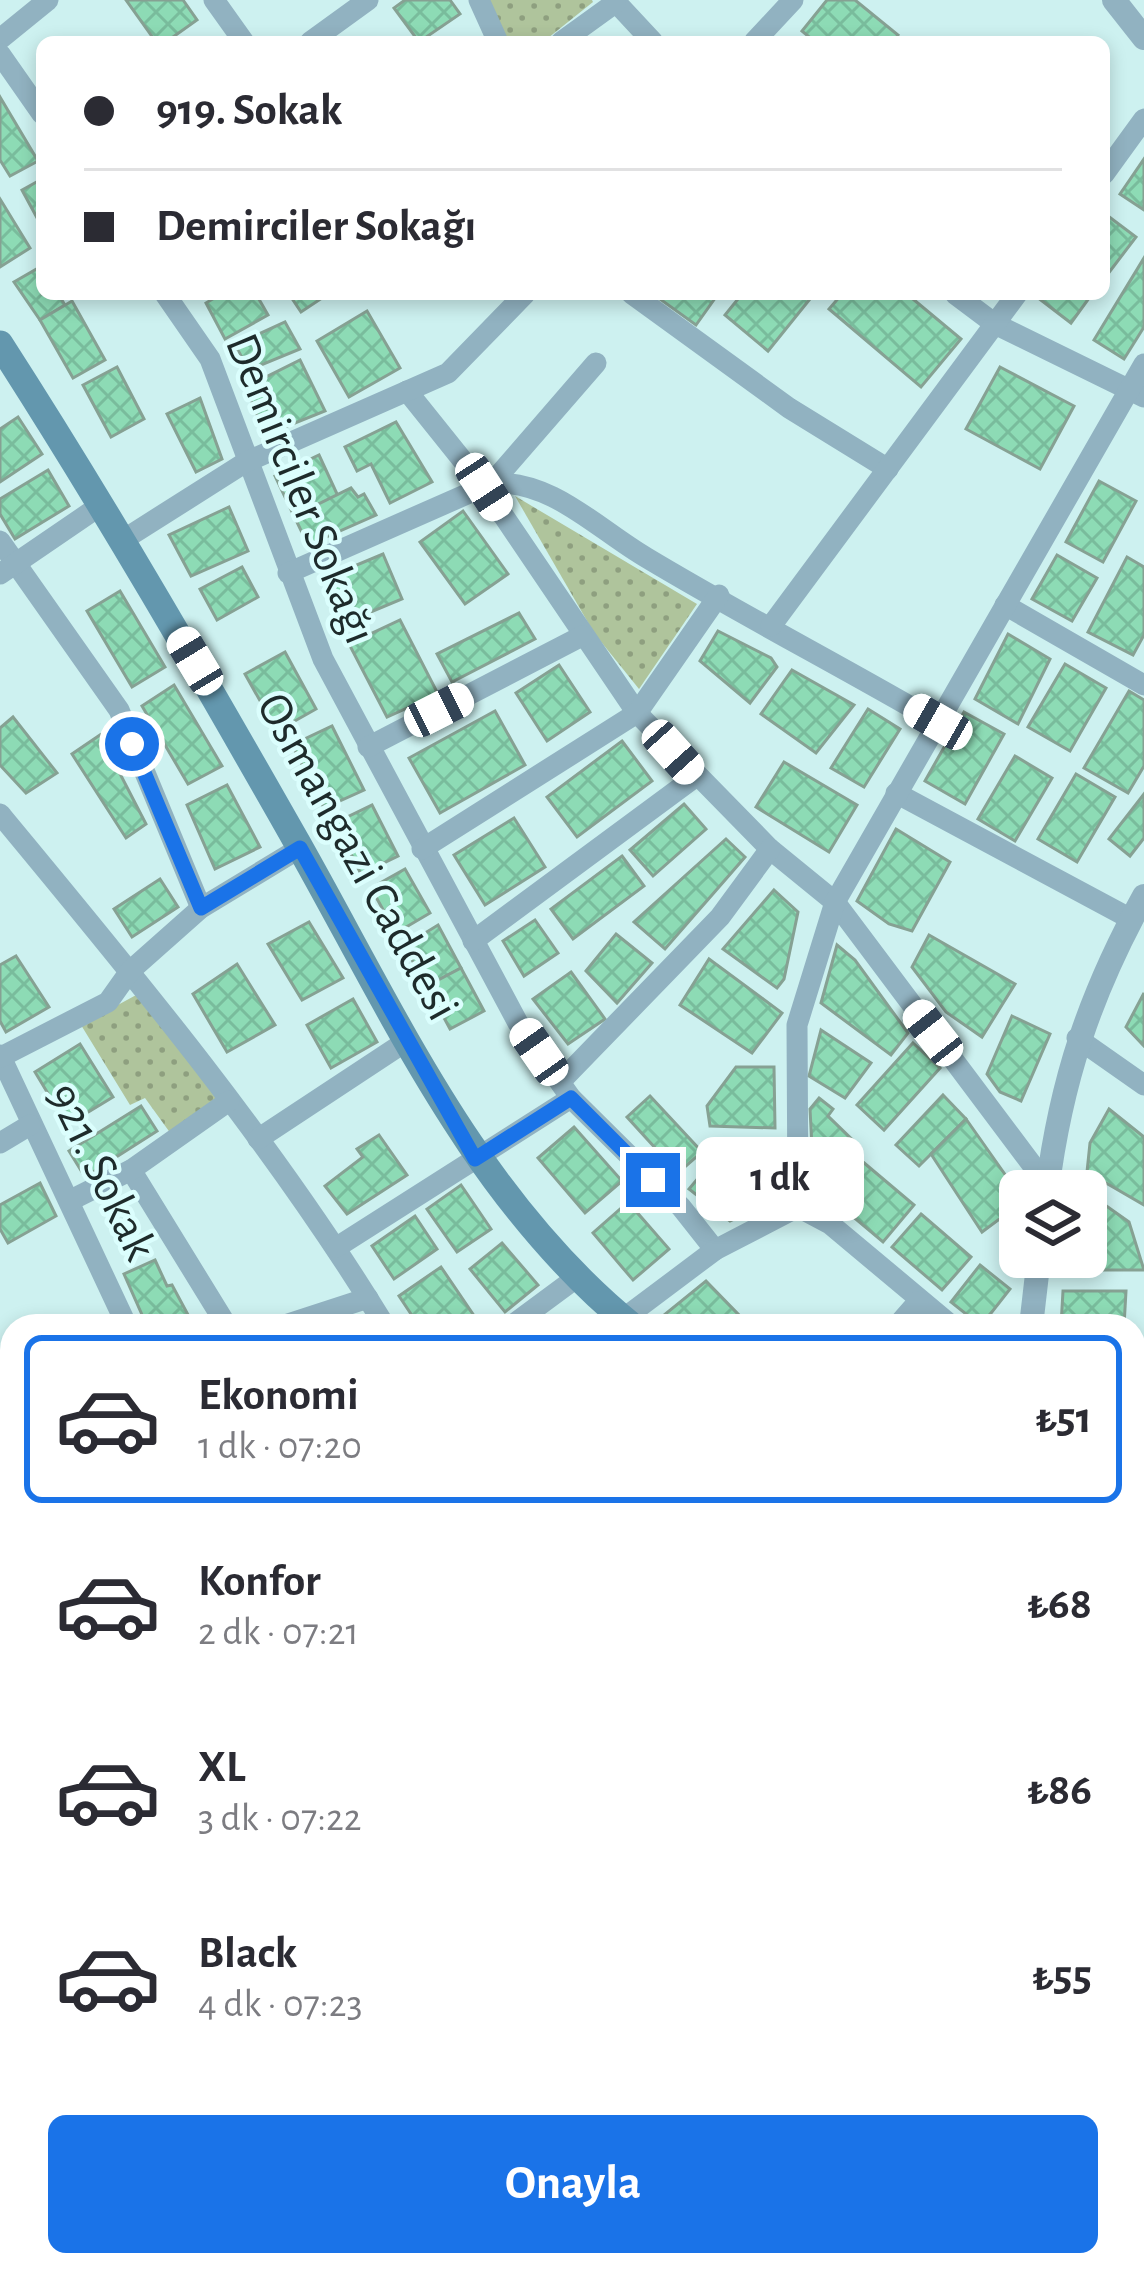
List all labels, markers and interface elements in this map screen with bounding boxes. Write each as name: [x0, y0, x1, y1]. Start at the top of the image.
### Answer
text: 919. Sokak: [156, 88, 342, 133]
text: Demirciler Sokağı: [156, 204, 476, 249]
street label: Demirciler Sokağı: [216, 327, 384, 651]
car: [449, 447, 519, 527]
car: [161, 621, 229, 701]
car: [399, 678, 479, 742]
street label: Osmangazi Caddesi: [247, 685, 467, 1029]
car: [898, 688, 978, 756]
car: [636, 713, 710, 791]
route start: [105, 717, 159, 771]
car: [897, 994, 969, 1072]
car: [504, 1012, 574, 1092]
street label: 921. Sokak: [38, 1076, 164, 1268]
callout: 1 dk: [695, 1138, 863, 1222]
route end: [626, 1153, 680, 1207]
text: 1 dk: [750, 1159, 810, 1198]
map controls: [999, 1170, 1107, 1278]
button: layers: [999, 1170, 1107, 1278]
icon: car: [54, 1365, 162, 1473]
text: Ekonomi: [198, 1373, 359, 1418]
text: ₺51: [1035, 1396, 1092, 1441]
text: 1 dk · 07:20: [198, 1427, 362, 1466]
icon: car: [54, 1551, 162, 1659]
text: Konfor: [198, 1559, 321, 1604]
text: ₺68: [1027, 1582, 1092, 1627]
text: 2 dk · 07:21: [198, 1613, 359, 1652]
icon: car: [54, 1737, 162, 1845]
text: XL: [198, 1745, 246, 1790]
text: ₺86: [1027, 1768, 1092, 1813]
text: 3 dk · 07:22: [198, 1799, 362, 1838]
icon: car: [54, 1923, 162, 2031]
text: Black: [198, 1931, 297, 1976]
text: ₺55: [1032, 1954, 1092, 1999]
text: 4 dk · 07:23: [198, 1985, 363, 2024]
button: Onayla: [48, 2115, 1098, 2253]

